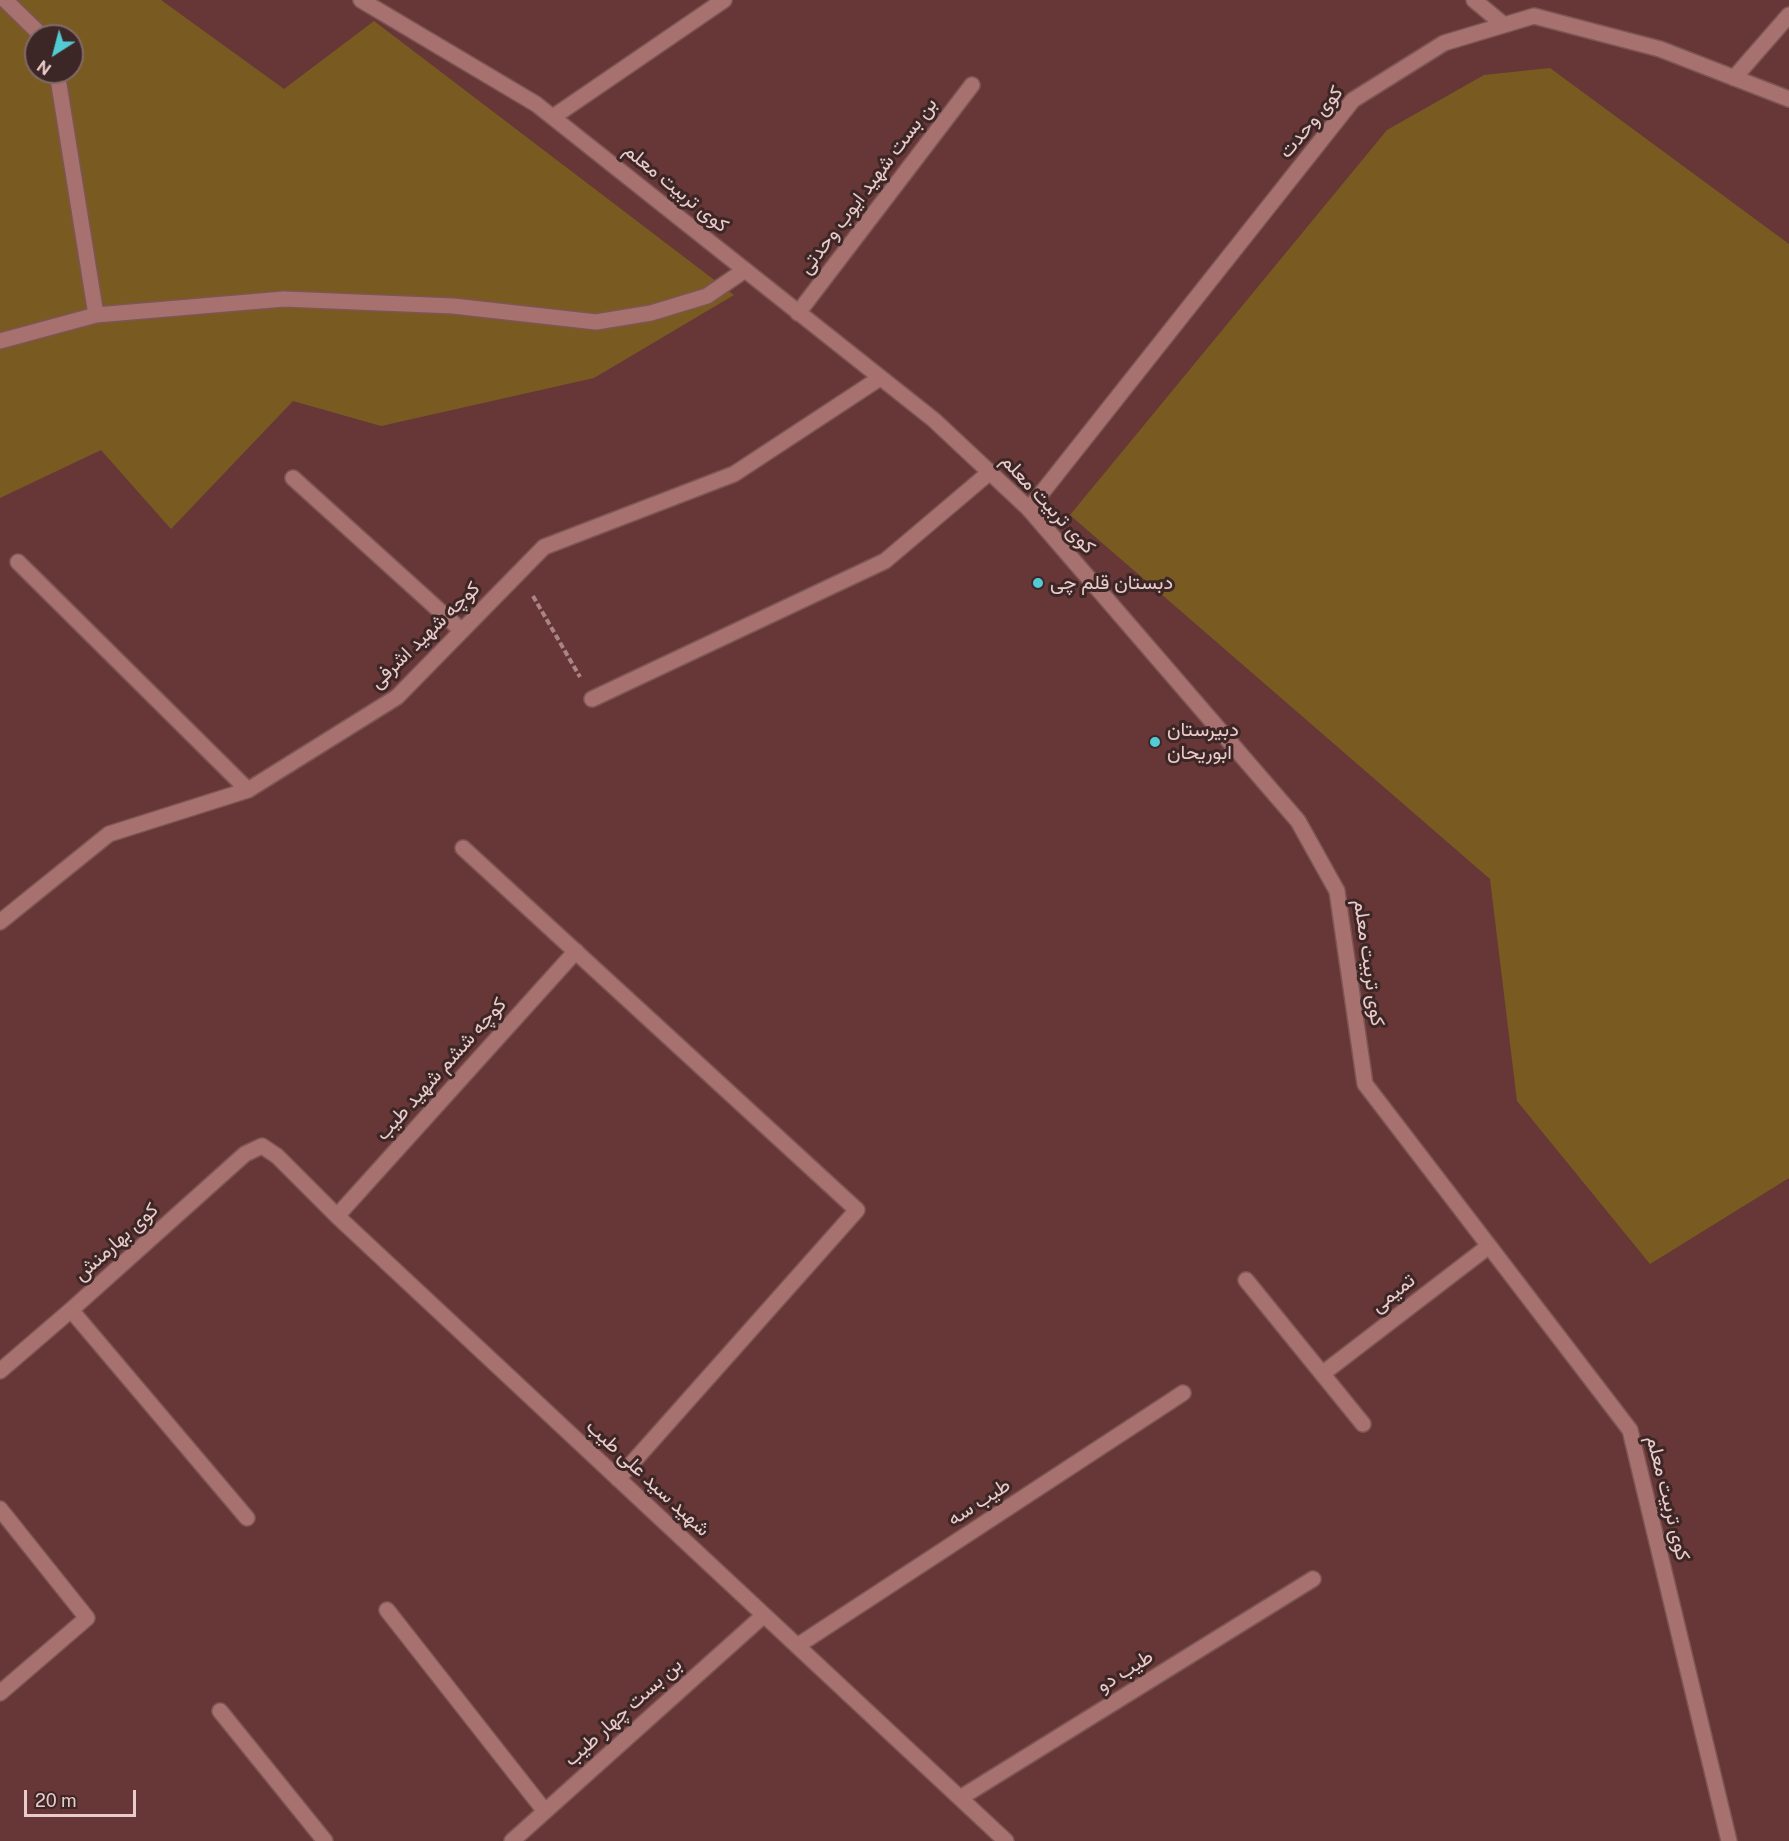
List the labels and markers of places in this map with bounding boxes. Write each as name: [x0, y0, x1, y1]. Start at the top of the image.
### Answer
place label: دبستان قلم چی: [1050, 571, 1173, 595]
marker: دبستان قلم چی: [1031, 576, 1045, 590]
place label: دبیرستان ابوریحان: [1167, 718, 1239, 765]
marker: دبیرستان ابوریحان: [1148, 735, 1162, 749]

